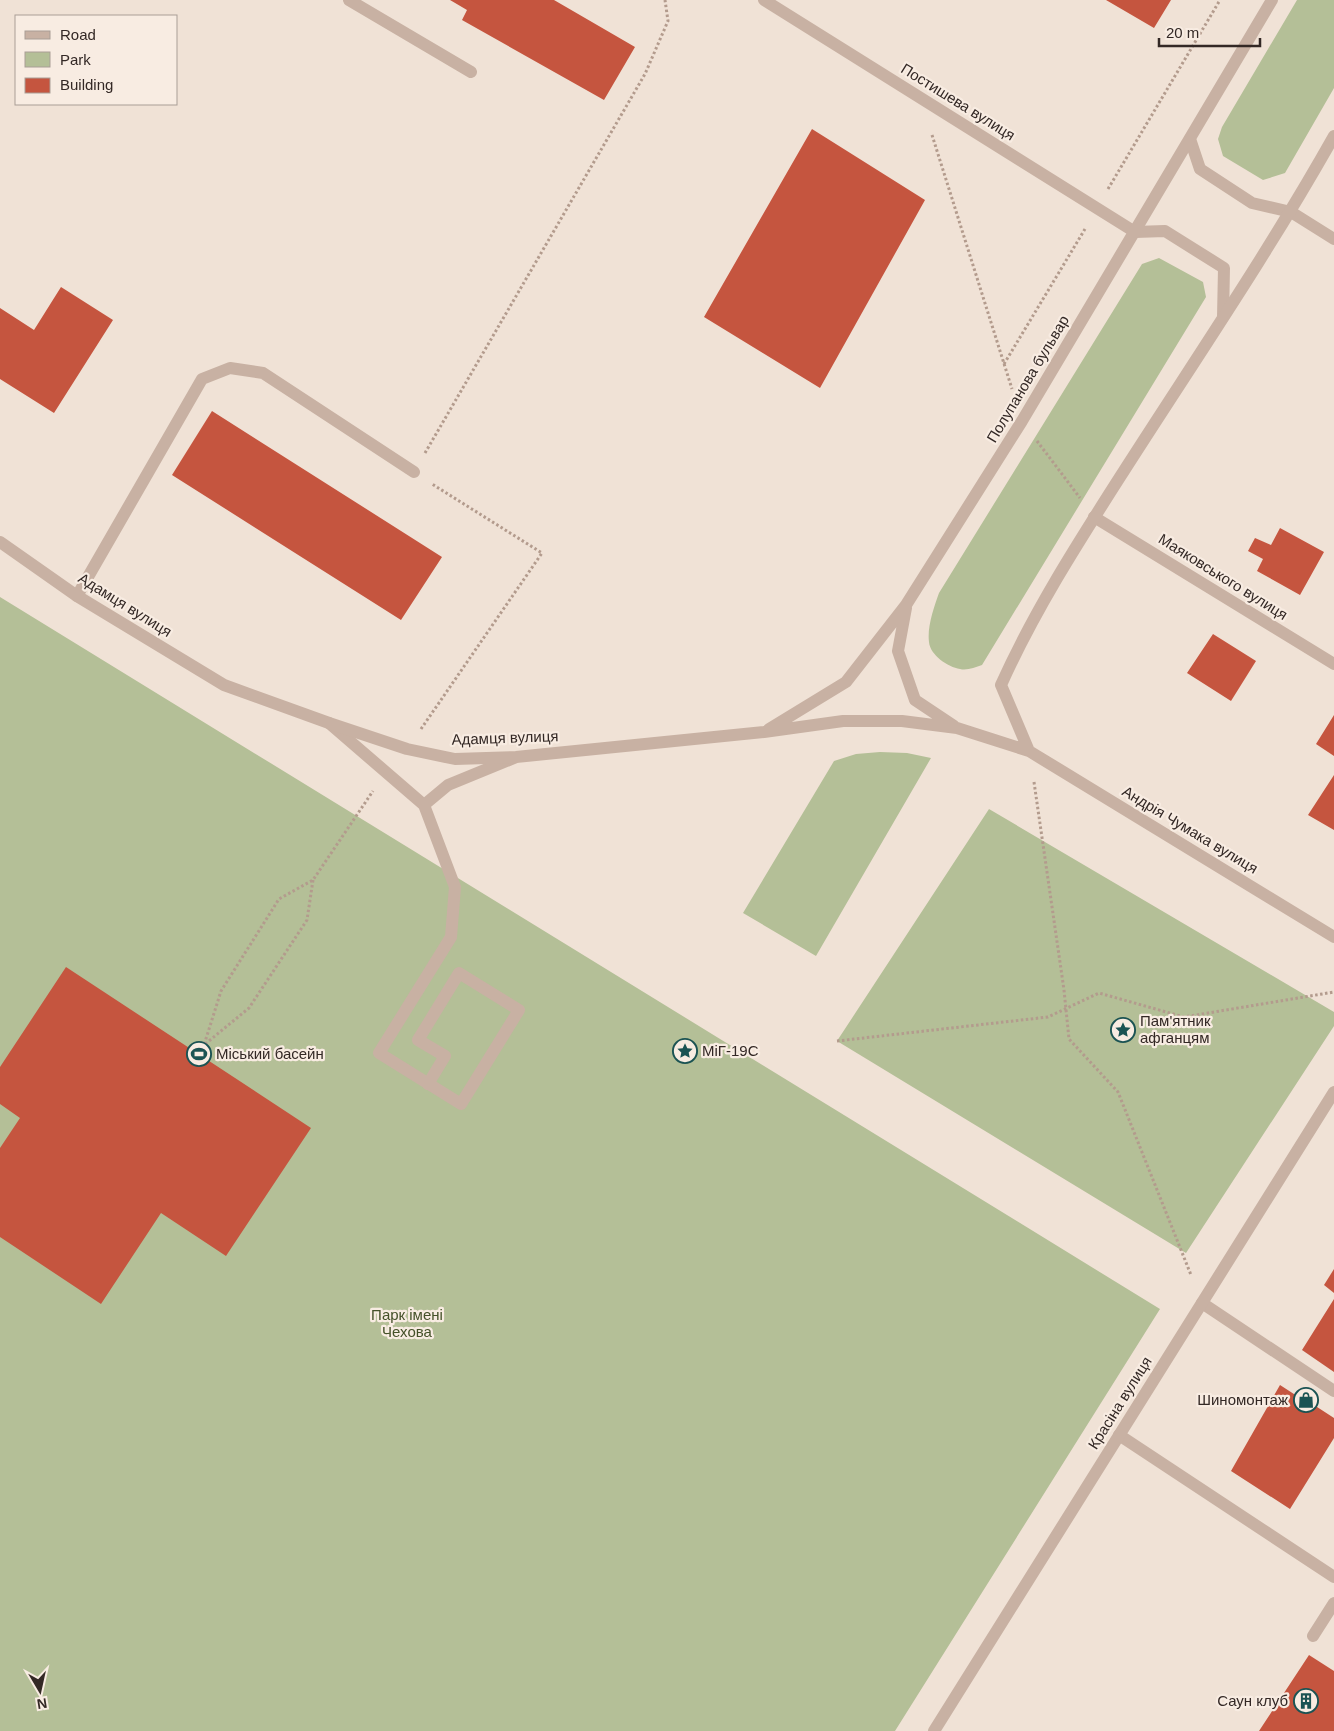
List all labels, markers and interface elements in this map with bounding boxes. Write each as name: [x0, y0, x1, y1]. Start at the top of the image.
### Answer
legend: [15, 15, 178, 105]
scale bar: [1159, 15, 1260, 47]
text: 20 m: [1166, 24, 1199, 41]
text: Road: [60, 26, 96, 43]
text: Park: [60, 51, 91, 68]
street label: Постишева вулиця: [898, 60, 1018, 144]
text: Building: [60, 76, 113, 93]
street label: Полупанова бульвар: [983, 312, 1072, 445]
street label: Маяковського вулиця: [1156, 530, 1291, 623]
street label: Адамця вулиця: [75, 569, 175, 640]
street label: Адамця вулиця: [451, 727, 559, 748]
street label: Андрія Чумака вулиця: [1119, 782, 1261, 877]
place label: Пам'ятник афганцям: [1140, 1012, 1211, 1046]
place icon: Пам'ятник афганцям: [1110, 1017, 1136, 1043]
place icon: МіГ-19С: [672, 1038, 698, 1064]
sports icon: Міський басейн: [186, 1041, 212, 1067]
place label: МіГ-19С: [702, 1042, 759, 1059]
place label: Міський басейн: [216, 1045, 324, 1062]
park label: Парк імені Чехова: [371, 1306, 443, 1340]
street label: Красіна вулиця: [1084, 1353, 1155, 1452]
shop icon: Шиномонтаж: [1293, 1387, 1319, 1413]
place label: Шиномонтаж: [1197, 1391, 1288, 1408]
north arrow: [15, 1666, 65, 1716]
building icon: Саун клуб: [1293, 1688, 1319, 1714]
place label: Саун клуб: [1217, 1692, 1288, 1709]
text: N: [36, 1695, 48, 1713]

